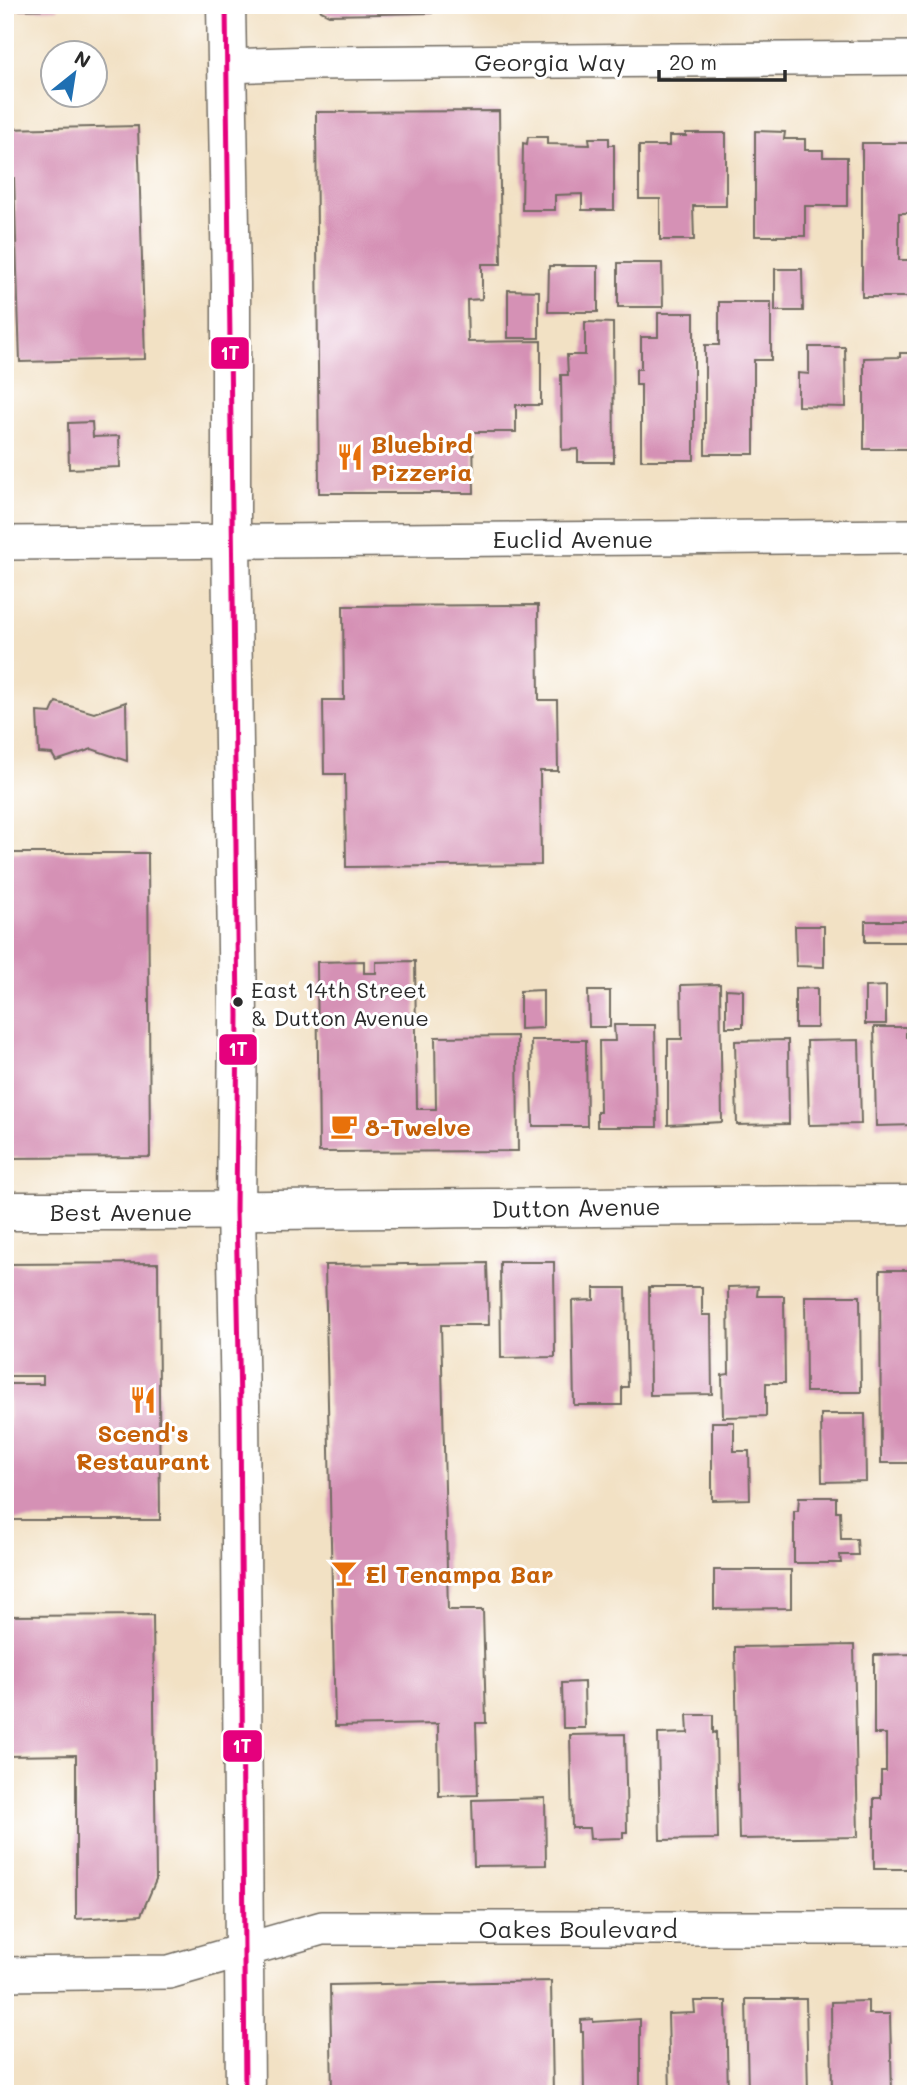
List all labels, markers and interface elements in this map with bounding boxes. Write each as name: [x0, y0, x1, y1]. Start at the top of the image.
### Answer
north arrow: [38, 38, 108, 108]
scale bar: [659, 38, 785, 82]
text: N: [70, 44, 95, 73]
street label: Georgia Way: [474, 46, 626, 77]
text: 20 m: [669, 48, 717, 75]
line badge: 1T: [210, 336, 250, 370]
text: 1T: [220, 340, 240, 365]
place label: Bluebird Pizzeria: [371, 428, 473, 487]
restaurant icon: Bluebird Pizzeria: [335, 442, 365, 472]
street label: Euclid Avenue: [493, 523, 653, 554]
place label: East 14th Street & Dutton Avenue: [251, 975, 429, 1032]
marker: East 14th Street & Dutton Avenue: [231, 995, 245, 1009]
line badge: 1T: [218, 1033, 258, 1066]
text: 1T: [228, 1036, 248, 1061]
cafe icon: 8-Twelve: [329, 1111, 359, 1141]
place label: 8-Twelve: [365, 1111, 471, 1142]
street label: Dutton Avenue: [491, 1190, 661, 1224]
street label: Best Avenue: [50, 1196, 192, 1227]
restaurant icon: Scend's Restaurant: [128, 1385, 158, 1415]
place label: Scend's Restaurant: [76, 1417, 210, 1476]
bar icon: El Tenampa Bar: [329, 1558, 359, 1588]
place label: El Tenampa Bar: [365, 1558, 553, 1589]
line badge: 1T: [222, 1729, 263, 1763]
text: 1T: [232, 1733, 252, 1758]
street label: Oakes Boulevard: [479, 1913, 677, 1944]

